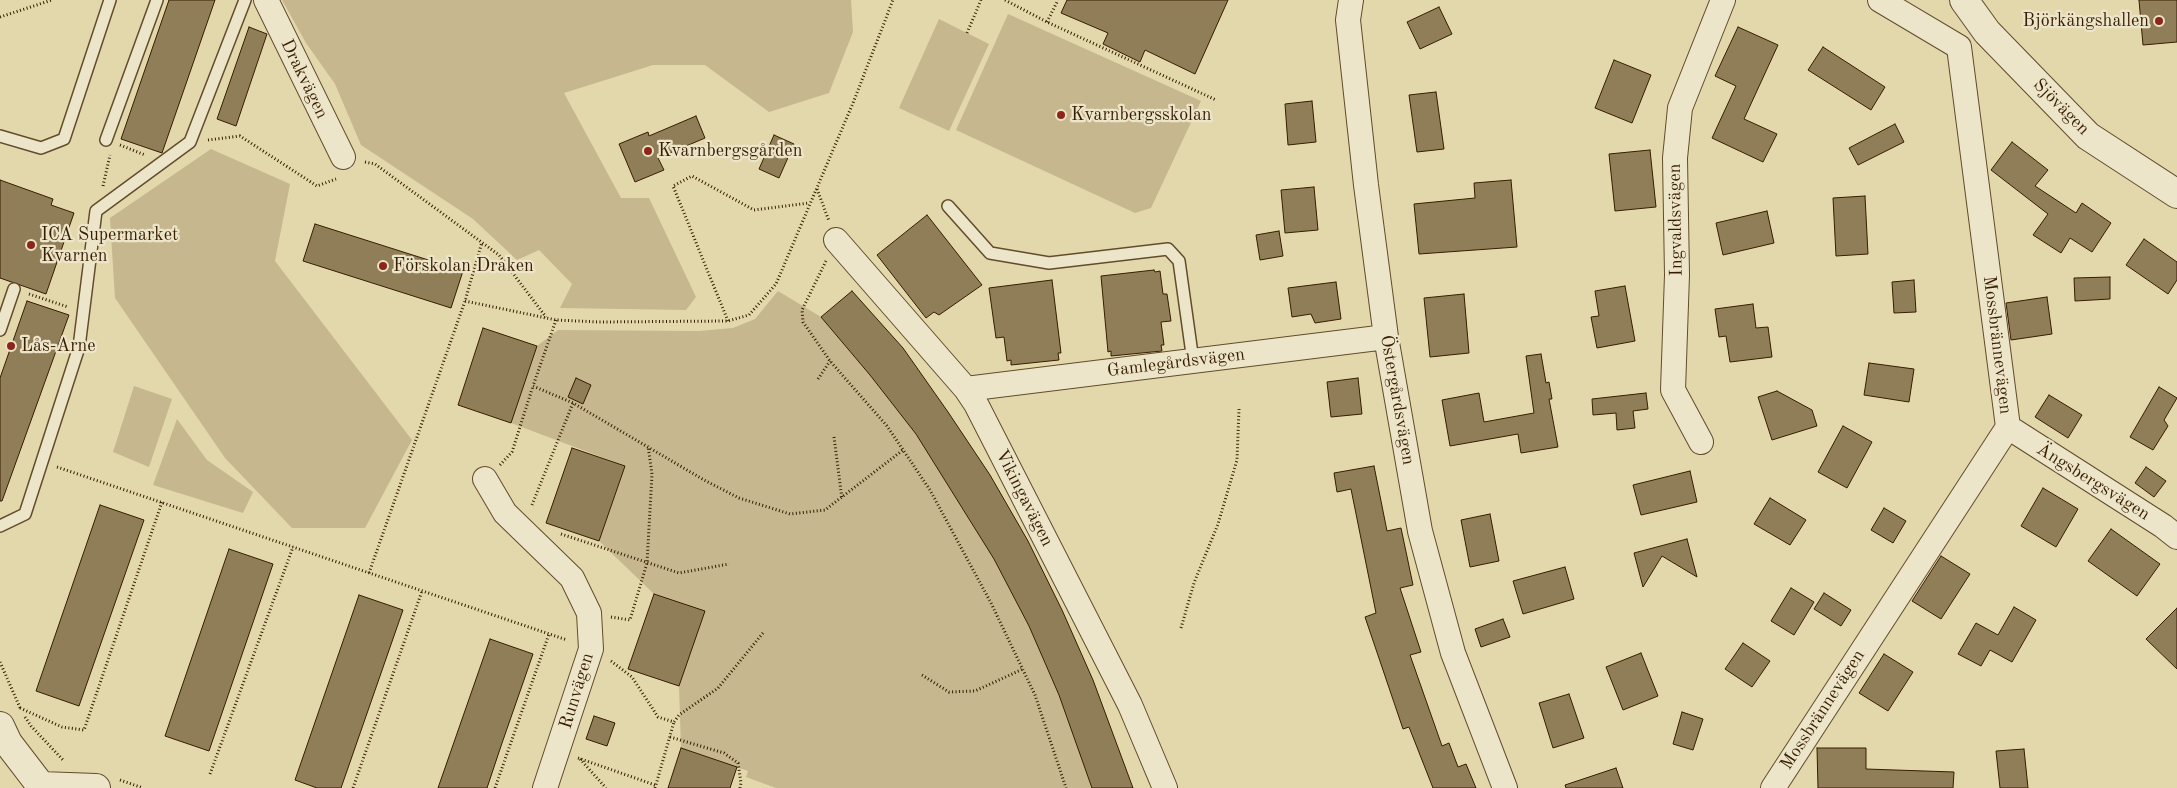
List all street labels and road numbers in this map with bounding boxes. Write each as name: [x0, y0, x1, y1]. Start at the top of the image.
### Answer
street label: Drakvägen: [275, 36, 333, 122]
street label: Sjövägen: [2028, 74, 2094, 140]
street label: Ingvaldsvägen: [1664, 164, 1688, 276]
street label: Mossbrännevägen: [1978, 275, 2016, 415]
street label: Östergårdsvägen: [1375, 333, 1419, 467]
street label: Gamlegårdsvägen: [1106, 344, 1246, 382]
street label: Ängsbergsvägen: [2032, 439, 2154, 525]
street label: Vikingavägen: [990, 446, 1058, 550]
street label: Mossbrännevägen: [1776, 646, 1870, 774]
street label: Runvägen: [555, 650, 599, 732]

